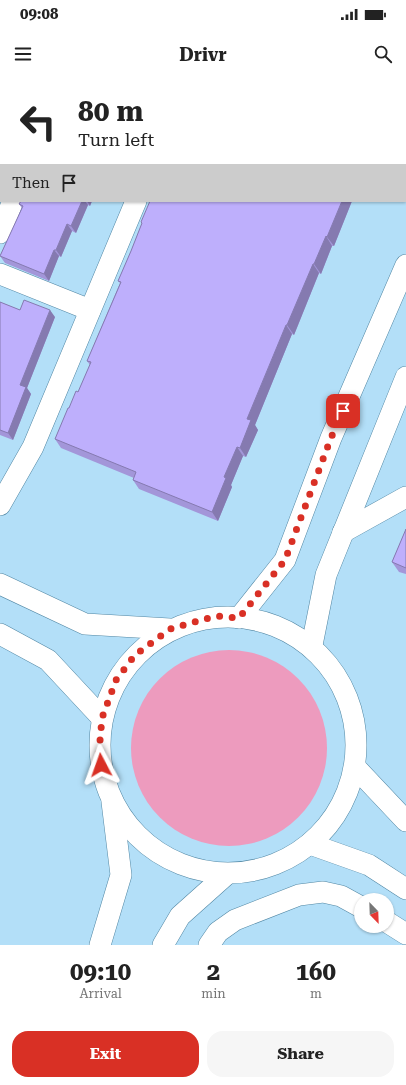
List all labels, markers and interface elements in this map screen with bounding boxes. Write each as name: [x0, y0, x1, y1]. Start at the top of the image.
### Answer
text: 09:08: [20, 5, 58, 23]
icon: menu: [12, 43, 34, 65]
icon: search: [372, 43, 394, 65]
text: Drivr: [179, 44, 227, 65]
text: 80 m: [78, 95, 143, 128]
icon: left: [12, 96, 64, 148]
text: Turn left: [78, 129, 154, 150]
icon: arrive: [58, 172, 80, 194]
text: Then: [12, 174, 50, 192]
pin: [326, 394, 360, 428]
icon: arrive: [332, 400, 354, 422]
position arrow: [80, 744, 122, 786]
north arrow: [354, 893, 394, 933]
map controls: [354, 893, 394, 933]
text: 09:10: [70, 958, 131, 986]
text: 2: [207, 958, 220, 986]
text: 160: [296, 958, 336, 986]
text: Arrival: [80, 986, 122, 1001]
text: min: [201, 986, 226, 1001]
text: m: [310, 986, 322, 1001]
button: Exit: [12, 1031, 199, 1077]
button: Share: [207, 1031, 394, 1077]

